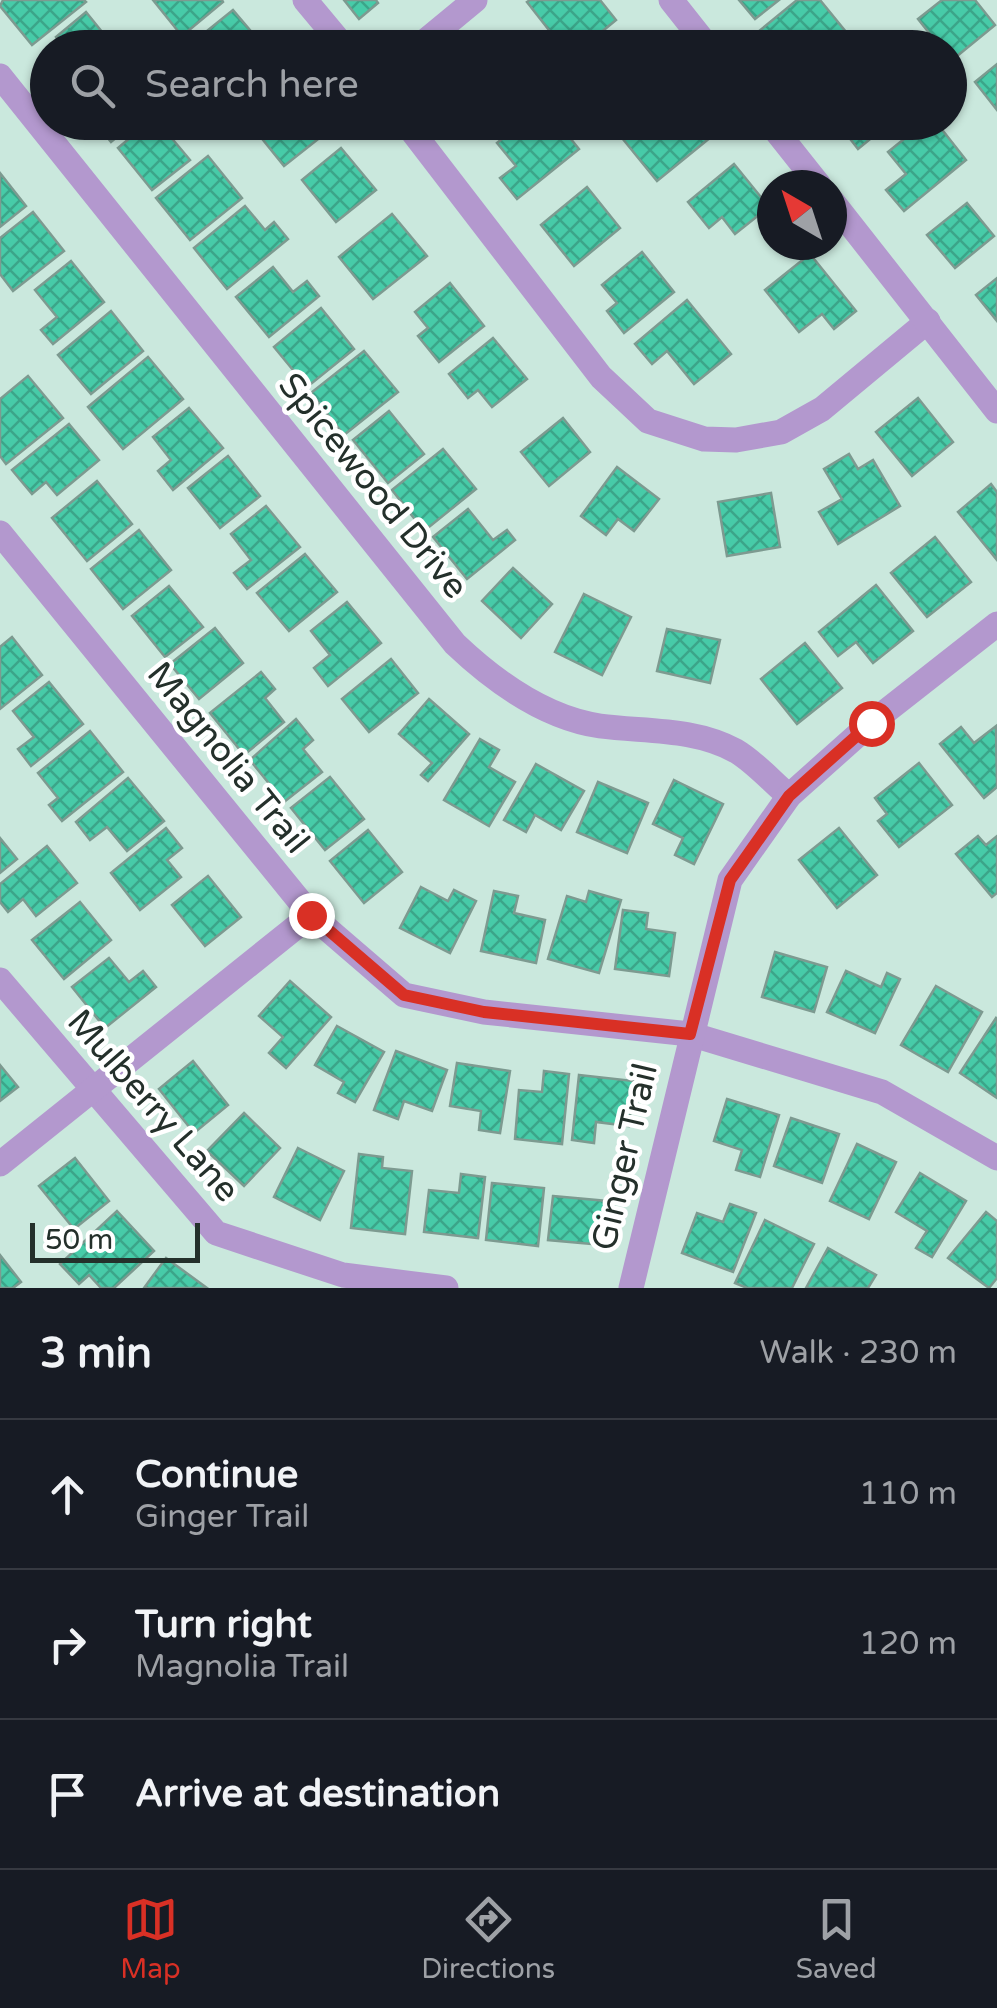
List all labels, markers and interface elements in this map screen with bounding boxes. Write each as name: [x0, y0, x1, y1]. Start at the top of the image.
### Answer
search box: [30, 30, 967, 140]
icon: search: [65, 58, 120, 113]
text: Search here: [145, 62, 359, 108]
north arrow: [757, 170, 847, 260]
street label: Spicewood Drive: [269, 365, 477, 607]
street label: Magnolia Trail: [138, 654, 318, 862]
route start: [849, 701, 895, 747]
route end: [289, 893, 335, 939]
street label: Mulberry Lane: [58, 1001, 248, 1211]
street label: Ginger Trail: [583, 1059, 667, 1255]
scale bar: [30, 1218, 200, 1262]
text: 50 m: [45, 1223, 113, 1257]
text: 3 min: [40, 1328, 152, 1379]
text: Walk · 230 m: [760, 1334, 957, 1372]
text: Continue: [135, 1452, 298, 1498]
icon: ahead: [40, 1467, 95, 1522]
text: 110 m: [859, 1475, 957, 1513]
text: Ginger Trail: [135, 1498, 309, 1536]
text: Turn right: [135, 1602, 312, 1648]
icon: right: [40, 1617, 95, 1672]
text: 120 m: [859, 1625, 957, 1663]
text: Magnolia Trail: [135, 1648, 349, 1686]
icon: arrive: [40, 1767, 95, 1822]
text: Arrive at destination: [135, 1771, 500, 1817]
tab: Map: [120, 1892, 181, 1986]
tab: Directions: [421, 1892, 555, 1986]
tab: Saved: [796, 1892, 877, 1986]

